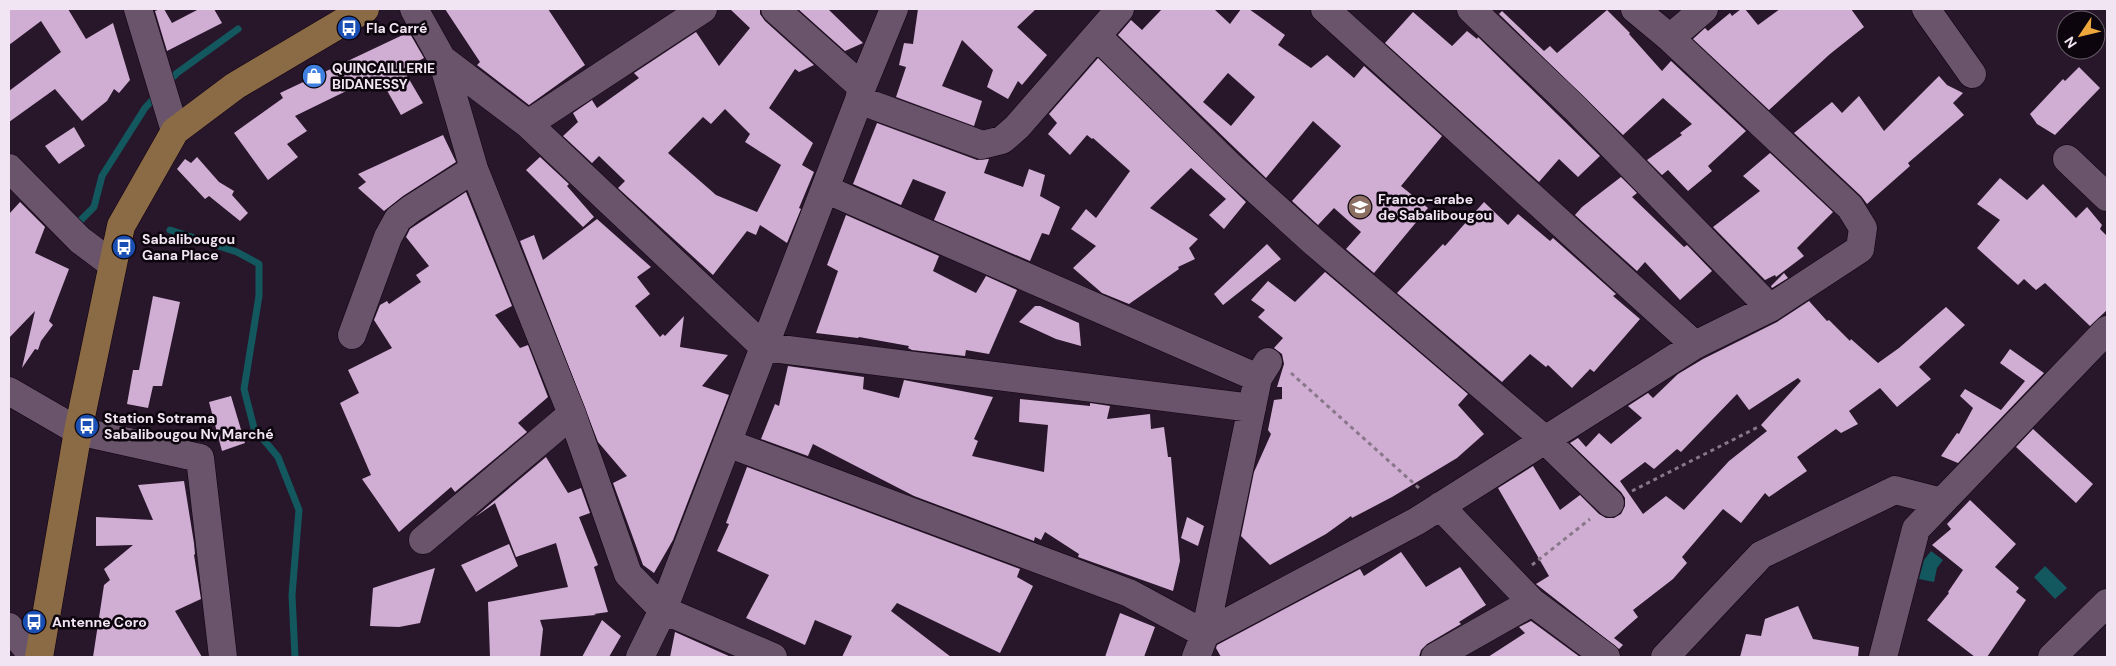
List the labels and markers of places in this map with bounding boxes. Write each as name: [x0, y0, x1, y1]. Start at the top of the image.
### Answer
bus stop icon: Fla Carré: [336, 15, 362, 41]
place label: Fla Carré: [366, 19, 427, 37]
place label: QUINCAILLERIE BIDANESSY: [332, 59, 435, 93]
shop icon: QUINCAILLERIE BIDANESSY: [301, 63, 327, 89]
place label: Franco-arabe de Sabalibougou: [1378, 190, 1492, 224]
school or university icon: Franco-arabe de Sabalibougou: [1347, 194, 1373, 220]
place label: Sabalibougou Gana Place: [142, 230, 235, 264]
bus stop icon: Sabalibougou Gana Place: [111, 234, 137, 260]
place label: Station Sotrama Sabalibougou Nv Marché: [104, 409, 274, 443]
bus stop icon: Station Sotrama Sabalibougou Nv Marché: [74, 413, 100, 439]
bus stop icon: Antenne Coro: [21, 609, 47, 635]
place label: Antenne Coro: [52, 613, 147, 631]

